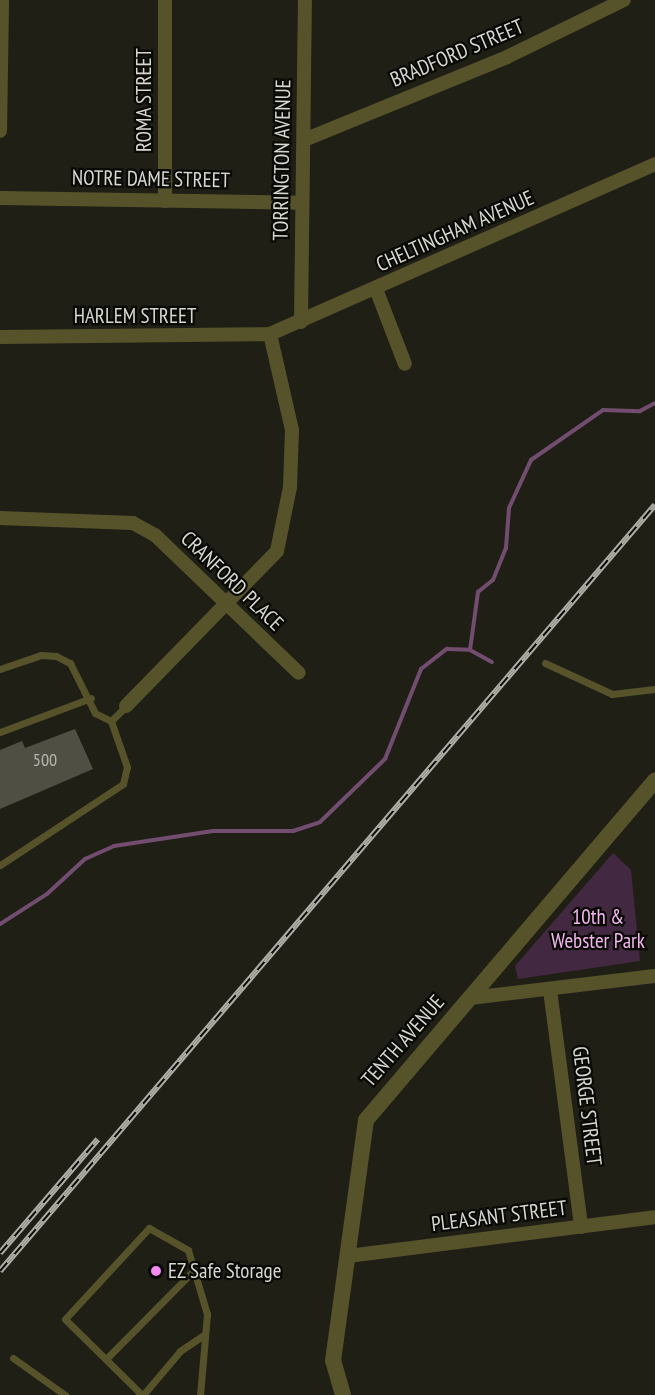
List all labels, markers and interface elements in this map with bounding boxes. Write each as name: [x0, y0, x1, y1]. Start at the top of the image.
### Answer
street label: BRADFORD STREET: [387, 14, 527, 92]
street label: ROMA STREET: [131, 48, 157, 152]
street label: TORRINGTON AVENUE: [268, 79, 296, 241]
street label: NOTRE DAME STREET: [72, 165, 230, 193]
street label: CHELTINGHAM AVENUE: [372, 185, 538, 277]
street label: HARLEM STREET: [74, 303, 196, 329]
street label: CRANFORD PLACE: [176, 526, 288, 636]
house number: 500: [33, 749, 57, 771]
park label: 10th & Webster Park: [551, 904, 645, 954]
street label: TENTH AVENUE: [356, 990, 450, 1092]
street label: GEORGE STREET: [567, 1045, 607, 1167]
street label: PLEASANT STREET: [429, 1195, 569, 1237]
place label: EZ Safe Storage: [168, 1258, 282, 1284]
marker: EZ Safe Storage: [149, 1264, 163, 1278]

